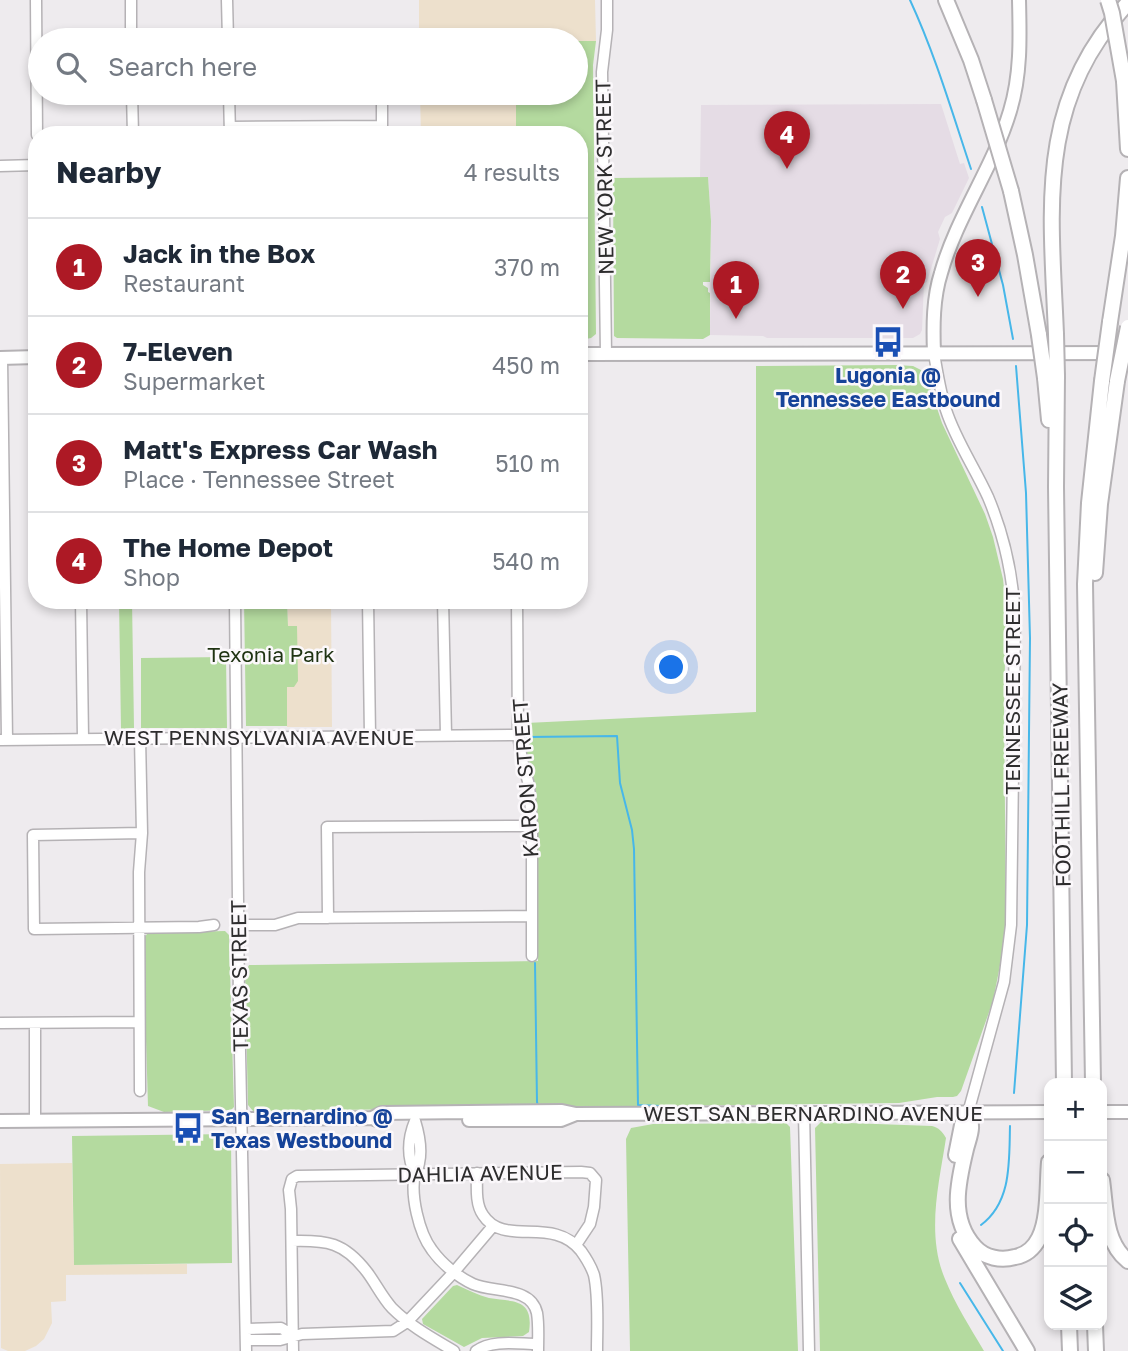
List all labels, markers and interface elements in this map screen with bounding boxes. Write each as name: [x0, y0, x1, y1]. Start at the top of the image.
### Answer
search box: [28, 28, 588, 105]
icon: search: [52, 48, 90, 86]
text: Search here: [108, 51, 257, 82]
street label: NEW YORK STREET: [589, 79, 619, 275]
pin: 4: [764, 111, 810, 169]
text: Nearby: [56, 154, 161, 190]
text: 4 results: [464, 158, 560, 186]
text: Jack in the Box: [123, 238, 315, 269]
pin: 3: [955, 239, 1001, 297]
pin: 2: [880, 251, 926, 309]
text: 1: [73, 253, 85, 281]
text: 370 m: [494, 253, 560, 281]
pin: 1: [713, 261, 759, 319]
text: Restaurant: [123, 269, 245, 297]
bus stop icon: Lugonia @ Tennessee Eastbound: [871, 325, 905, 359]
text: 7-Eleven: [123, 336, 233, 367]
text: 2: [72, 351, 86, 379]
text: 450 m: [492, 351, 560, 379]
place label: Lugonia @ Tennessee Eastbound: [776, 362, 1000, 412]
text: Supermarket: [123, 367, 266, 395]
text: Matt's Express Car Wash: [123, 434, 438, 465]
text: 3: [72, 449, 86, 477]
text: 510 m: [495, 449, 560, 477]
text: Place · Tennessee Street: [123, 465, 395, 493]
text: The Home Depot: [123, 532, 333, 563]
text: 4: [72, 547, 86, 575]
text: 540 m: [492, 547, 560, 575]
text: Shop: [123, 563, 180, 591]
street label: TENNESSEE STREET: [999, 587, 1025, 795]
park label: Texonia Park: [207, 641, 335, 667]
your location: [654, 650, 688, 684]
street label: FOOTHILL FREEWAY: [1046, 682, 1076, 887]
street label: KARON STREET: [506, 698, 544, 858]
street label: WEST PENNSYLVANIA AVENUE: [104, 724, 414, 750]
street label: TEXAS STREET: [225, 900, 253, 1052]
map controls: [1044, 1078, 1107, 1330]
button: +: [1044, 1078, 1107, 1141]
street label: WEST SAN BERNARDINO AVENUE: [643, 1100, 983, 1126]
place label: San Bernardino @ Texas Westbound: [211, 1103, 393, 1153]
bus stop icon: San Bernardino @ Texas Westbound: [171, 1111, 205, 1145]
button: −: [1044, 1141, 1107, 1204]
street label: DAHLIA AVENUE: [397, 1159, 563, 1187]
button: locate: [1044, 1204, 1107, 1267]
button: layers: [1044, 1267, 1107, 1330]

